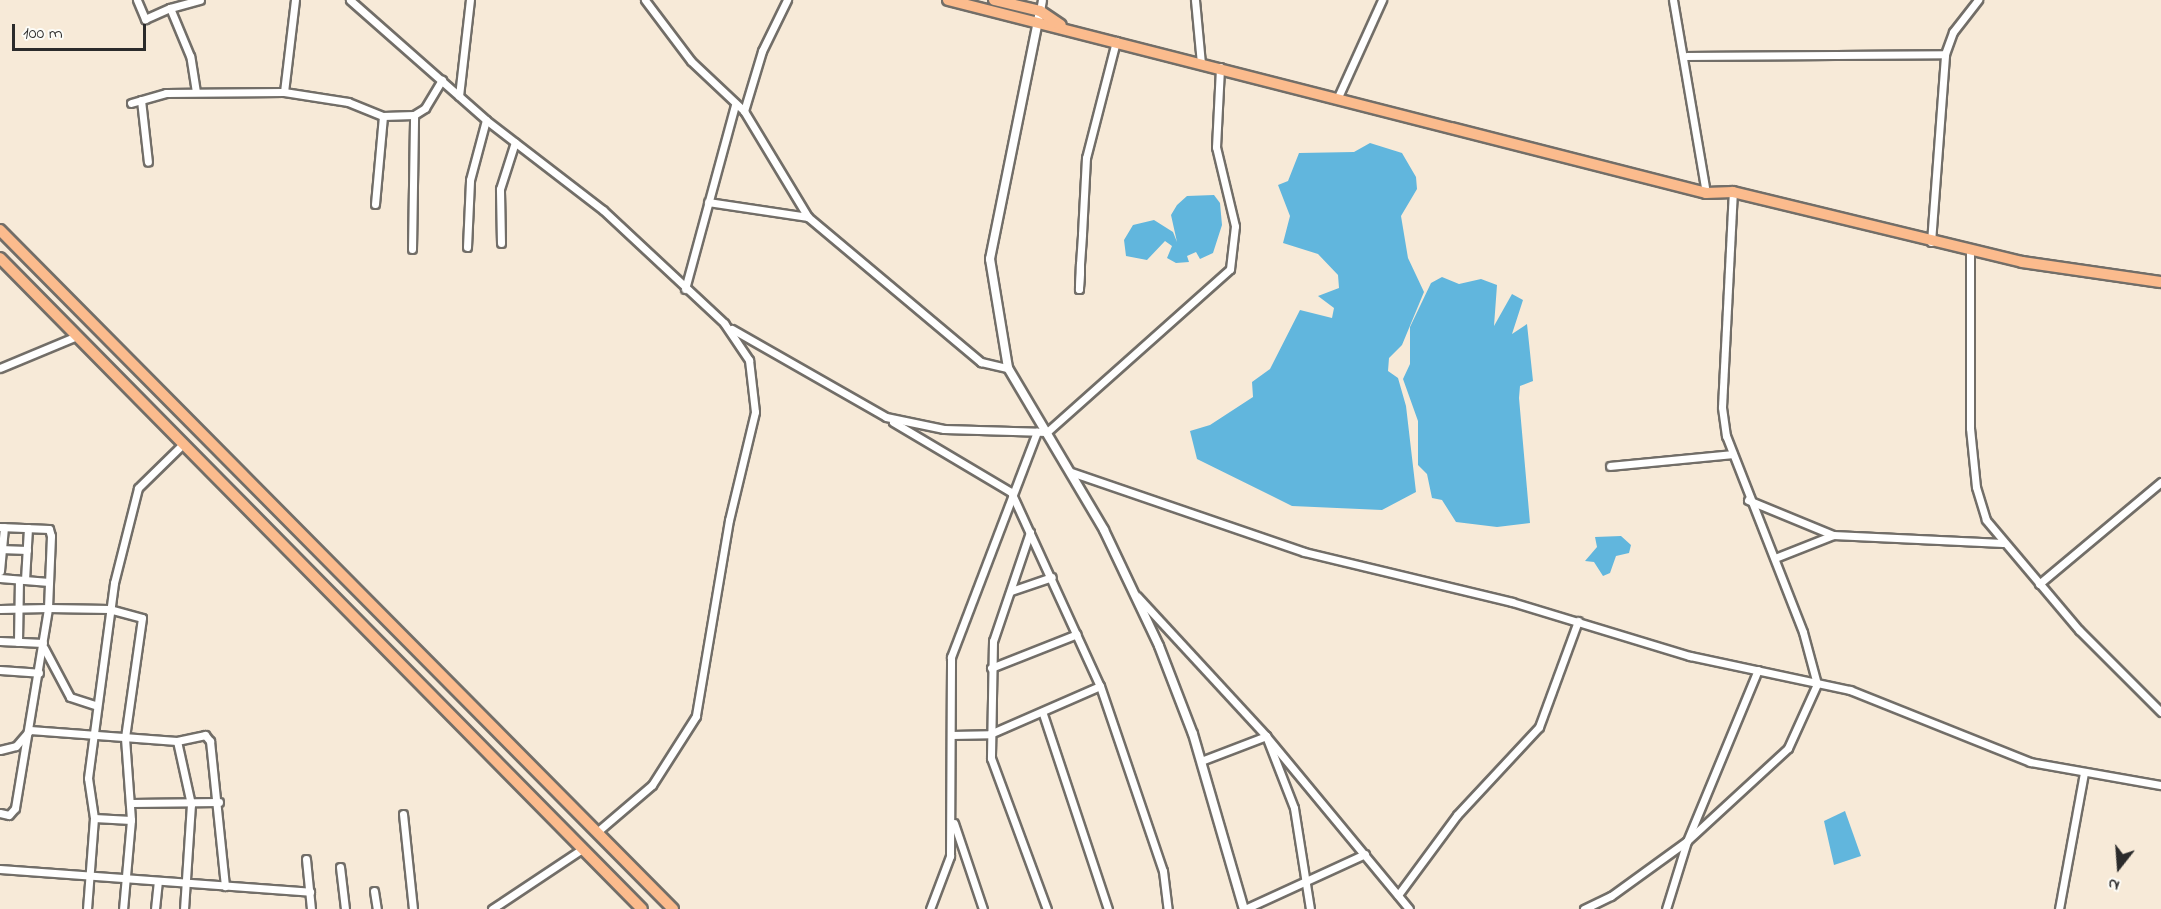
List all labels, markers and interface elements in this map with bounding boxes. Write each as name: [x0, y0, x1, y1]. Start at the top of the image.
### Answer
scale bar: [15, 12, 148, 50]
text: 100 m: [23, 21, 63, 47]
north arrow: [2089, 837, 2149, 897]
text: N: [2105, 871, 2122, 897]

